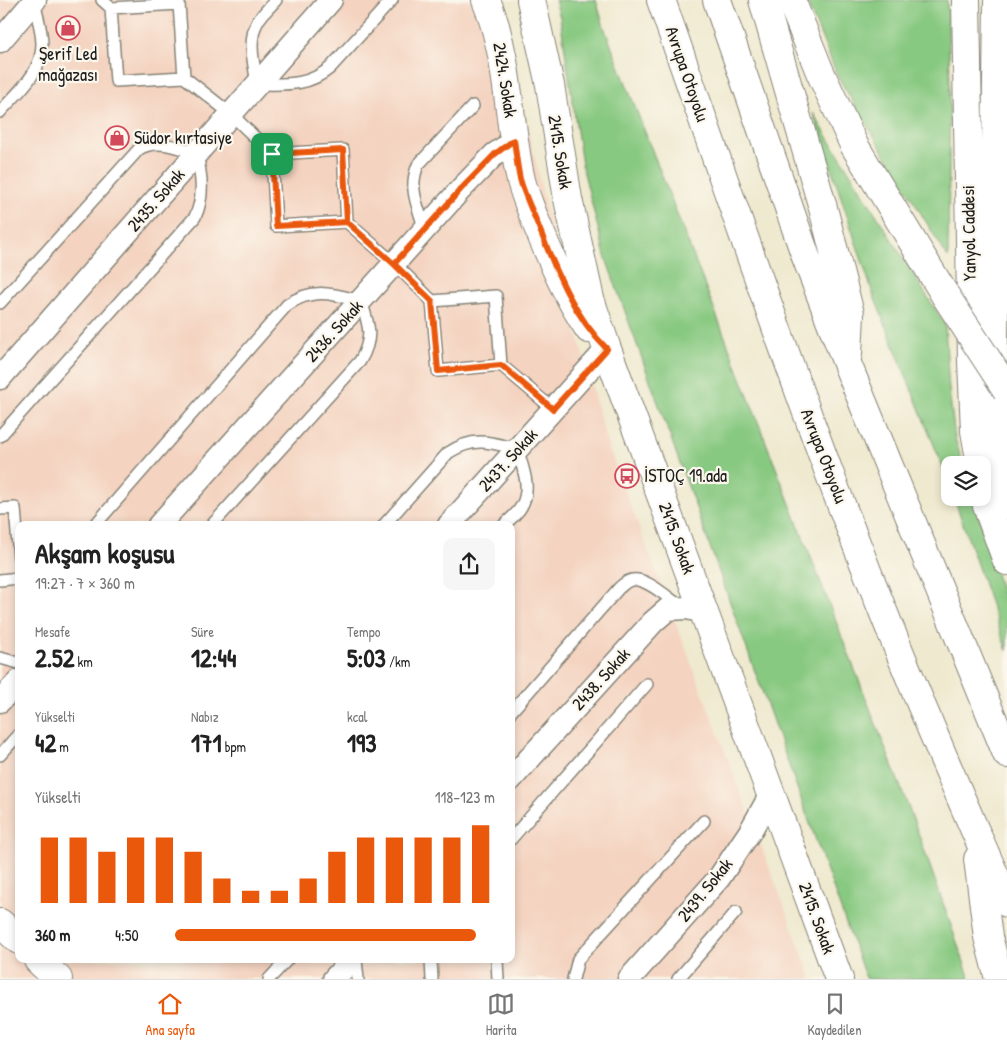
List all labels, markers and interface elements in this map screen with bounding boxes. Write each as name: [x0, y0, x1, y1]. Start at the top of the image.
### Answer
shop icon: Şerif Led mağazası: [55, 15, 81, 41]
street label: Avrupa Otoyolu: [659, 23, 715, 125]
place label: Şerif Led mağazası: [38, 41, 98, 87]
street label: 2424. Sokak: [487, 41, 524, 120]
street label: 2415. Sokak: [542, 113, 579, 191]
shop icon: Südor kırtasiye: [104, 125, 130, 151]
place label: Südor kırtasiye: [134, 125, 232, 150]
pin: [251, 133, 293, 175]
icon: arrive: [258, 140, 286, 168]
street label: 2435. Sokak: [121, 162, 190, 237]
street label: Yanyol Caddesi: [955, 185, 982, 281]
street label: 2436. Sokak: [299, 294, 369, 367]
street label: Avrupa Otoyolu: [795, 405, 854, 507]
street label: 2437. Sokak: [472, 422, 543, 497]
map controls: [941, 456, 991, 506]
button: layers: [941, 456, 991, 506]
bus stop icon: İSTOÇ 19.ada: [614, 463, 640, 489]
place label: İSTOÇ 19.ada: [644, 463, 727, 488]
street label: 2415. Sokak: [653, 498, 702, 578]
text: Akşam koşusu: [35, 534, 174, 572]
button: share: [443, 538, 495, 590]
text: 19:27 · 7 × 360 m: [35, 572, 135, 594]
text: Mesafe: [35, 622, 70, 641]
text: Süre: [191, 622, 214, 641]
text: Tempo: [347, 622, 380, 641]
text: 2.52: [35, 641, 74, 675]
text: 12:44: [191, 641, 236, 675]
text: 5:03: [347, 641, 386, 675]
street label: 2438. Sokak: [566, 641, 636, 715]
text: km: [74, 652, 93, 671]
text: /km: [386, 652, 410, 671]
text: Yükselti: [35, 707, 75, 726]
text: Nabız: [191, 707, 219, 726]
text: kcal: [347, 707, 367, 726]
text: 42: [35, 726, 56, 760]
text: 171: [191, 726, 222, 760]
text: 193: [347, 726, 376, 760]
text: m: [56, 737, 69, 756]
text: bpm: [222, 737, 246, 756]
text: Yükselti: [35, 786, 81, 808]
text: 118–123 m: [435, 786, 495, 808]
street label: 2439. Sokak: [671, 852, 738, 927]
street label: 2415. Sokak: [793, 878, 842, 958]
text: 360 m: [35, 924, 70, 946]
text: 4:50: [115, 924, 139, 946]
tab: Ana sayfa: [145, 990, 195, 1039]
tab: Harita: [486, 990, 517, 1039]
tab: Kaydedilen: [808, 990, 862, 1039]

